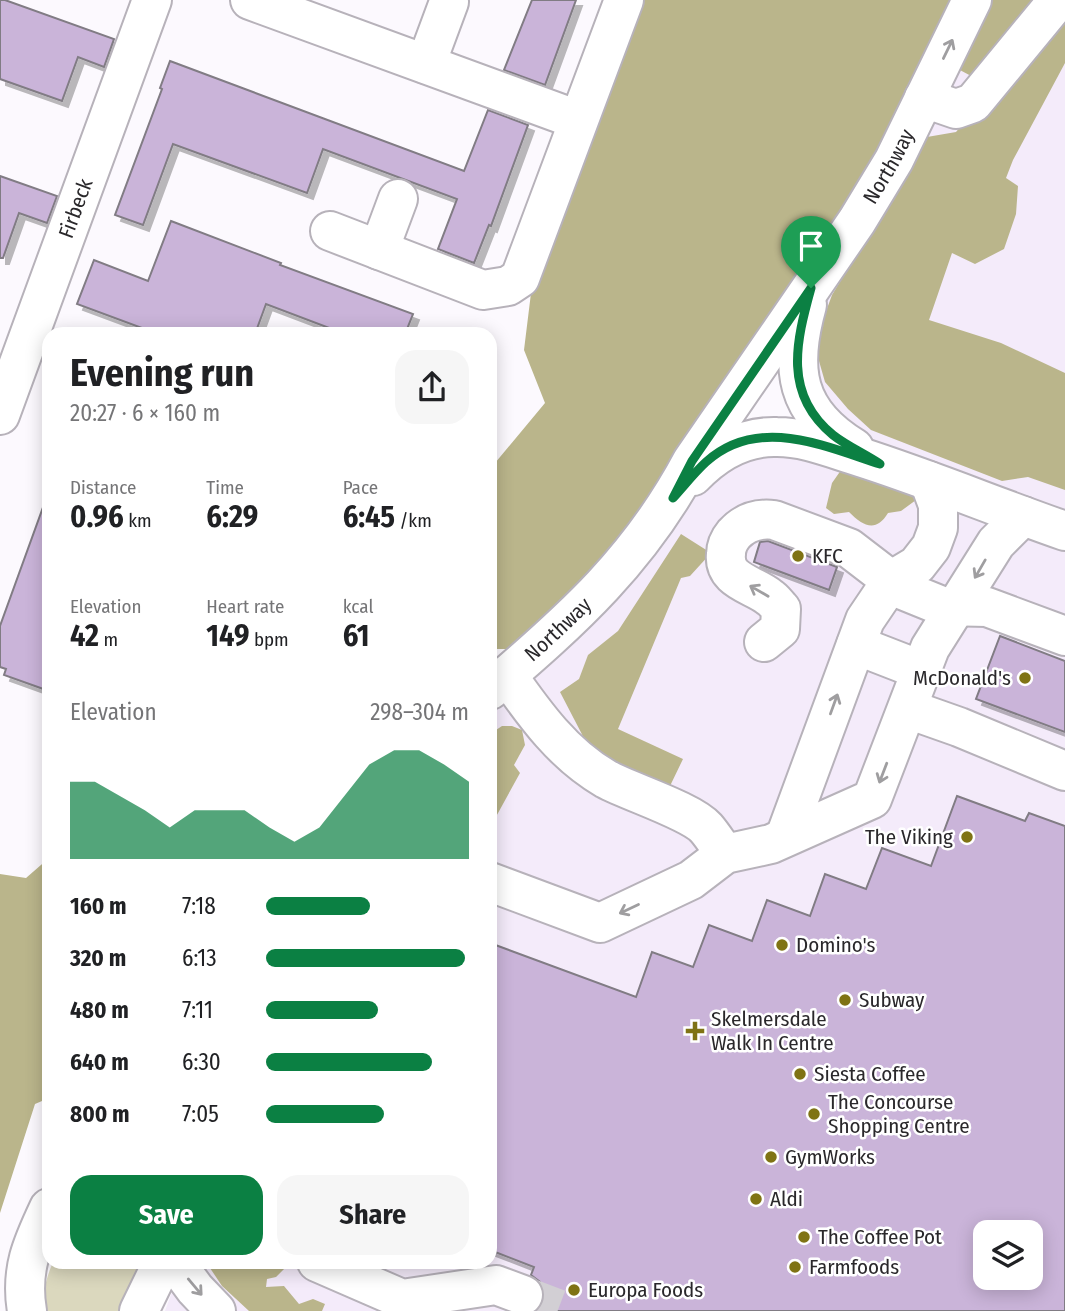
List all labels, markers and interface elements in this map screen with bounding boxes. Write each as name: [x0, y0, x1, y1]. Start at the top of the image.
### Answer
one-way arrow: [942, 39, 956, 60]
street label: Northway: [857, 124, 920, 209]
street label: Firbeck: [53, 175, 99, 242]
pin: [781, 216, 841, 288]
icon: arrive: [792, 227, 830, 265]
text: Evening run: [70, 350, 254, 396]
button: share: [395, 350, 469, 424]
text: 20:27 · 6 × 160 m: [70, 399, 220, 427]
text: Distance: [70, 476, 137, 499]
text: Time: [206, 476, 244, 499]
text: Pace: [343, 476, 378, 499]
text: 0.96: [70, 499, 124, 535]
text: 6:29: [206, 499, 258, 535]
text: 6:45: [343, 499, 395, 535]
text: km: [124, 509, 152, 532]
text: /km: [395, 509, 432, 532]
place label: KFC: [812, 543, 843, 569]
marker: KFC: [790, 548, 806, 564]
one-way arrow: [973, 559, 987, 579]
one-way arrow: [750, 584, 770, 598]
street label: Northway: [519, 592, 597, 667]
text: Elevation: [70, 595, 142, 618]
text: Heart rate: [206, 595, 284, 618]
text: kcal: [343, 595, 373, 618]
text: 42: [70, 618, 99, 654]
text: 149: [206, 618, 249, 654]
text: 61: [343, 618, 370, 654]
text: m: [99, 628, 118, 651]
text: bpm: [249, 628, 289, 651]
place label: McDonald's: [913, 665, 1011, 691]
marker: McDonald's: [1017, 670, 1033, 686]
one-way arrow: [829, 694, 842, 716]
text: Elevation: [70, 698, 157, 726]
text: 298–304 m: [370, 698, 469, 726]
one-way arrow: [875, 762, 888, 783]
place label: The Viking: [865, 824, 953, 850]
marker: The Viking: [959, 829, 975, 845]
text: 160 m: [70, 892, 127, 920]
text: 7:18: [182, 892, 216, 920]
one-way arrow: [619, 903, 640, 917]
place label: Domino's: [796, 932, 876, 958]
marker: Domino's: [774, 937, 790, 953]
text: 320 m: [70, 944, 126, 972]
text: 6:13: [182, 944, 217, 972]
place label: Subway: [859, 987, 925, 1013]
marker: Subway: [837, 992, 853, 1008]
text: 480 m: [70, 996, 129, 1024]
text: 7:11: [182, 996, 213, 1024]
place label: Skelmersdale Walk In Centre: [711, 1006, 834, 1056]
marker: Skelmersdale Walk In Centre: [685, 1021, 705, 1041]
text: 640 m: [70, 1048, 129, 1076]
text: 6:30: [182, 1048, 221, 1076]
place label: Siesta Coffee: [814, 1061, 926, 1087]
marker: Siesta Coffee: [792, 1066, 808, 1082]
place label: The Concourse Shopping Centre: [828, 1089, 970, 1139]
text: 800 m: [70, 1100, 130, 1128]
text: 7:05: [182, 1100, 219, 1128]
marker: The Concourse Shopping Centre: [806, 1106, 822, 1122]
place label: GymWorks: [785, 1144, 875, 1170]
marker: GymWorks: [763, 1149, 779, 1165]
button: Save: [70, 1175, 263, 1255]
button: Share: [277, 1175, 469, 1255]
place label: Aldi: [770, 1186, 803, 1212]
marker: Aldi: [748, 1191, 764, 1207]
map controls: [973, 1220, 1043, 1290]
button: layers: [973, 1220, 1043, 1290]
place label: The Coffee Pot: [818, 1224, 942, 1250]
marker: The Coffee Pot: [796, 1229, 812, 1245]
place label: Farmfoods: [809, 1254, 899, 1280]
marker: Farmfoods: [787, 1259, 803, 1275]
place label: Europa Foods: [588, 1277, 703, 1303]
one-way arrow: [187, 1278, 202, 1296]
marker: Europa Foods: [566, 1282, 582, 1298]

